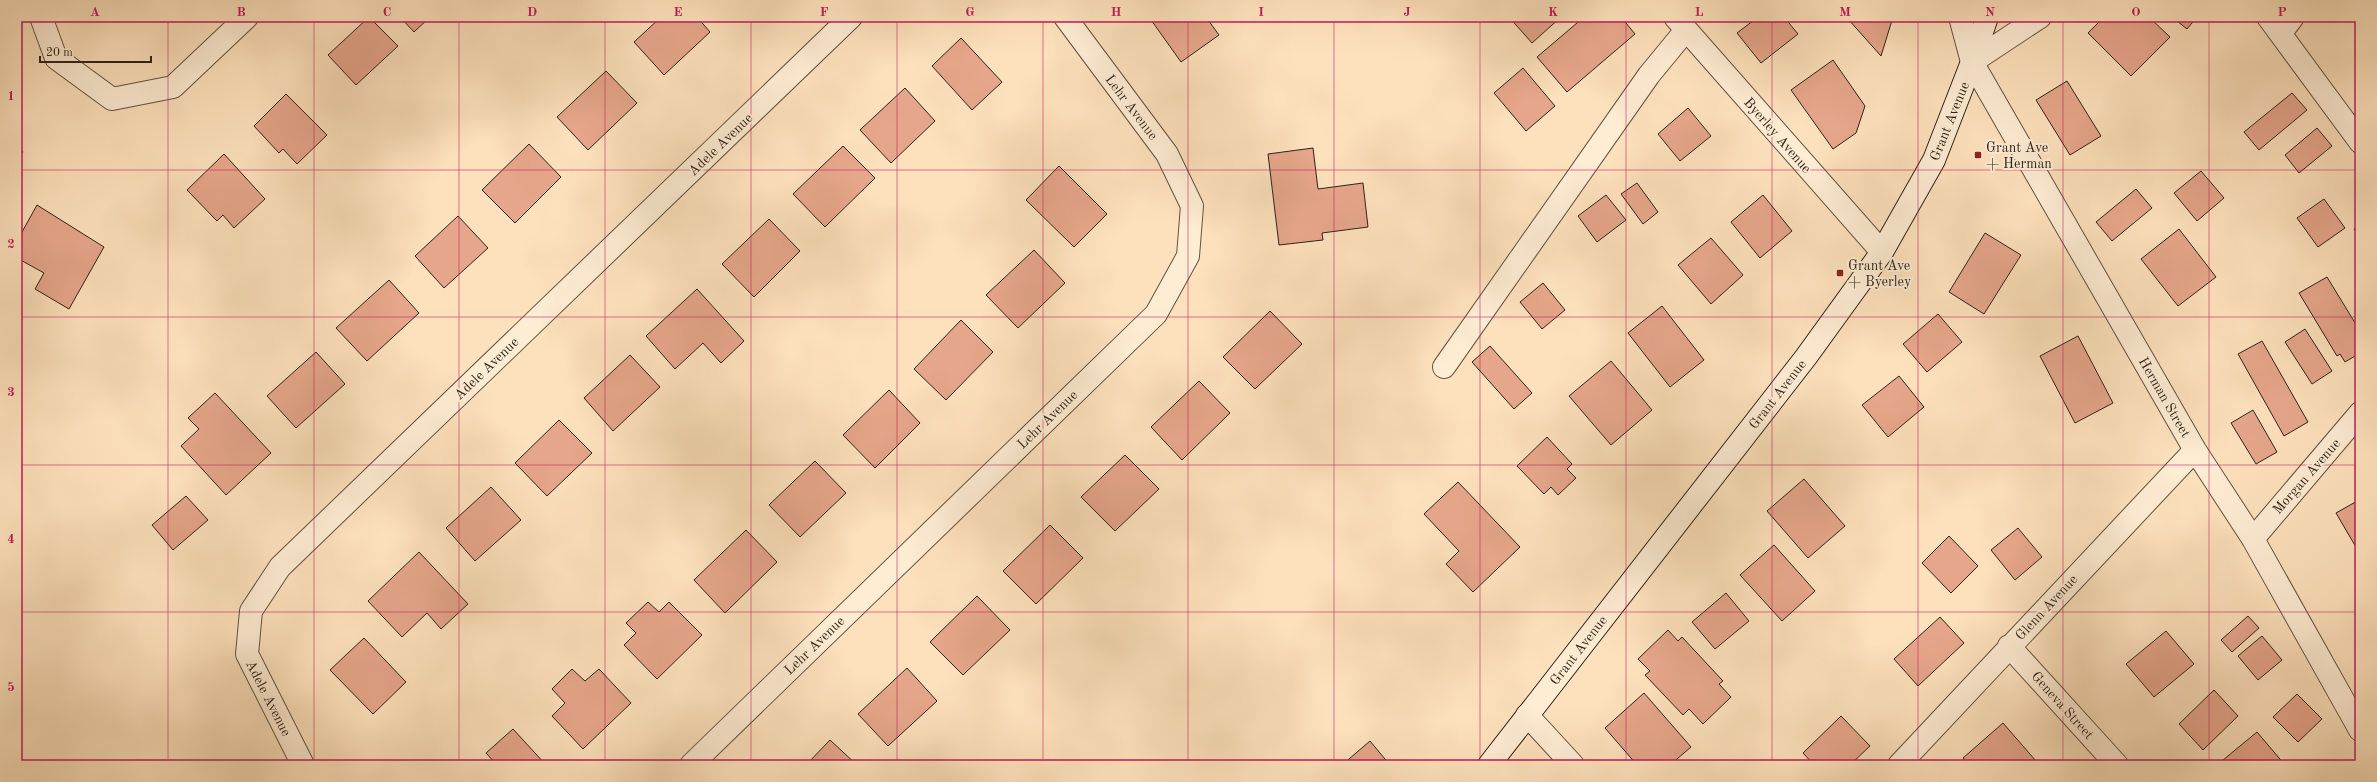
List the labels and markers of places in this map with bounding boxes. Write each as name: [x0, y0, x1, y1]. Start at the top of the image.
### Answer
place label: Grant Ave + Herman: [1986, 141, 2052, 171]
marker: Grant Ave + Herman: [1973, 150, 1983, 160]
place label: Grant Ave + Byerley: [1848, 259, 1912, 289]
marker: Grant Ave + Byerley: [1835, 268, 1845, 278]

